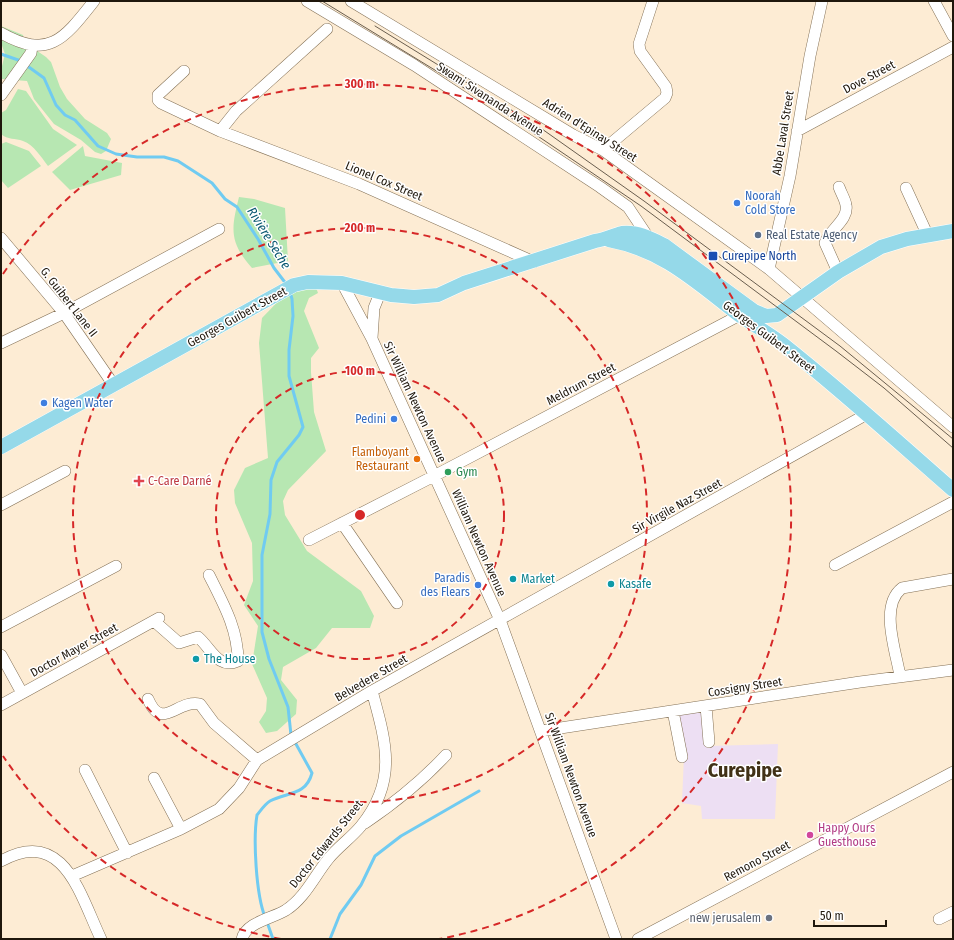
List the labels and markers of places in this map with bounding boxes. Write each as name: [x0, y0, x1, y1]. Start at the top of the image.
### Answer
place label: Noorah Cold Store: [745, 189, 795, 217]
marker: Noorah Cold Store: [732, 198, 742, 208]
place label: Real Estate Agency: [766, 228, 858, 242]
marker: Real Estate Agency: [753, 230, 763, 240]
place label: Curepipe North: [722, 249, 797, 263]
marker: Curepipe North: [707, 250, 719, 262]
place label: Kagen Water: [52, 396, 114, 410]
marker: Kagen Water: [39, 398, 49, 408]
place label: Pedini: [355, 412, 386, 426]
marker: Pedini: [389, 414, 399, 424]
place label: Flamboyant Restaurant: [352, 445, 409, 473]
marker: Flamboyant Restaurant: [412, 454, 422, 464]
place label: Gym: [456, 465, 477, 479]
marker: Gym: [443, 467, 453, 477]
place label: C-Care Darné: [148, 474, 212, 488]
marker: C-Care Darné: [133, 475, 145, 487]
centre of rings: [353, 508, 367, 522]
place label: Paradis des Flears: [421, 571, 470, 599]
place label: Market: [521, 572, 555, 586]
marker: Market: [508, 574, 518, 584]
place label: Kasafe: [619, 577, 652, 591]
marker: Kasafe: [606, 579, 616, 589]
marker: Paradis des Flears: [473, 580, 483, 590]
place label: The House: [204, 652, 256, 666]
marker: The House: [191, 654, 201, 664]
place label: Happy Ours Guesthouse: [818, 821, 876, 849]
marker: Happy Ours Guesthouse: [805, 830, 815, 840]
place label: new jerusalem: [690, 911, 761, 925]
marker: new jerusalem: [764, 913, 774, 923]

